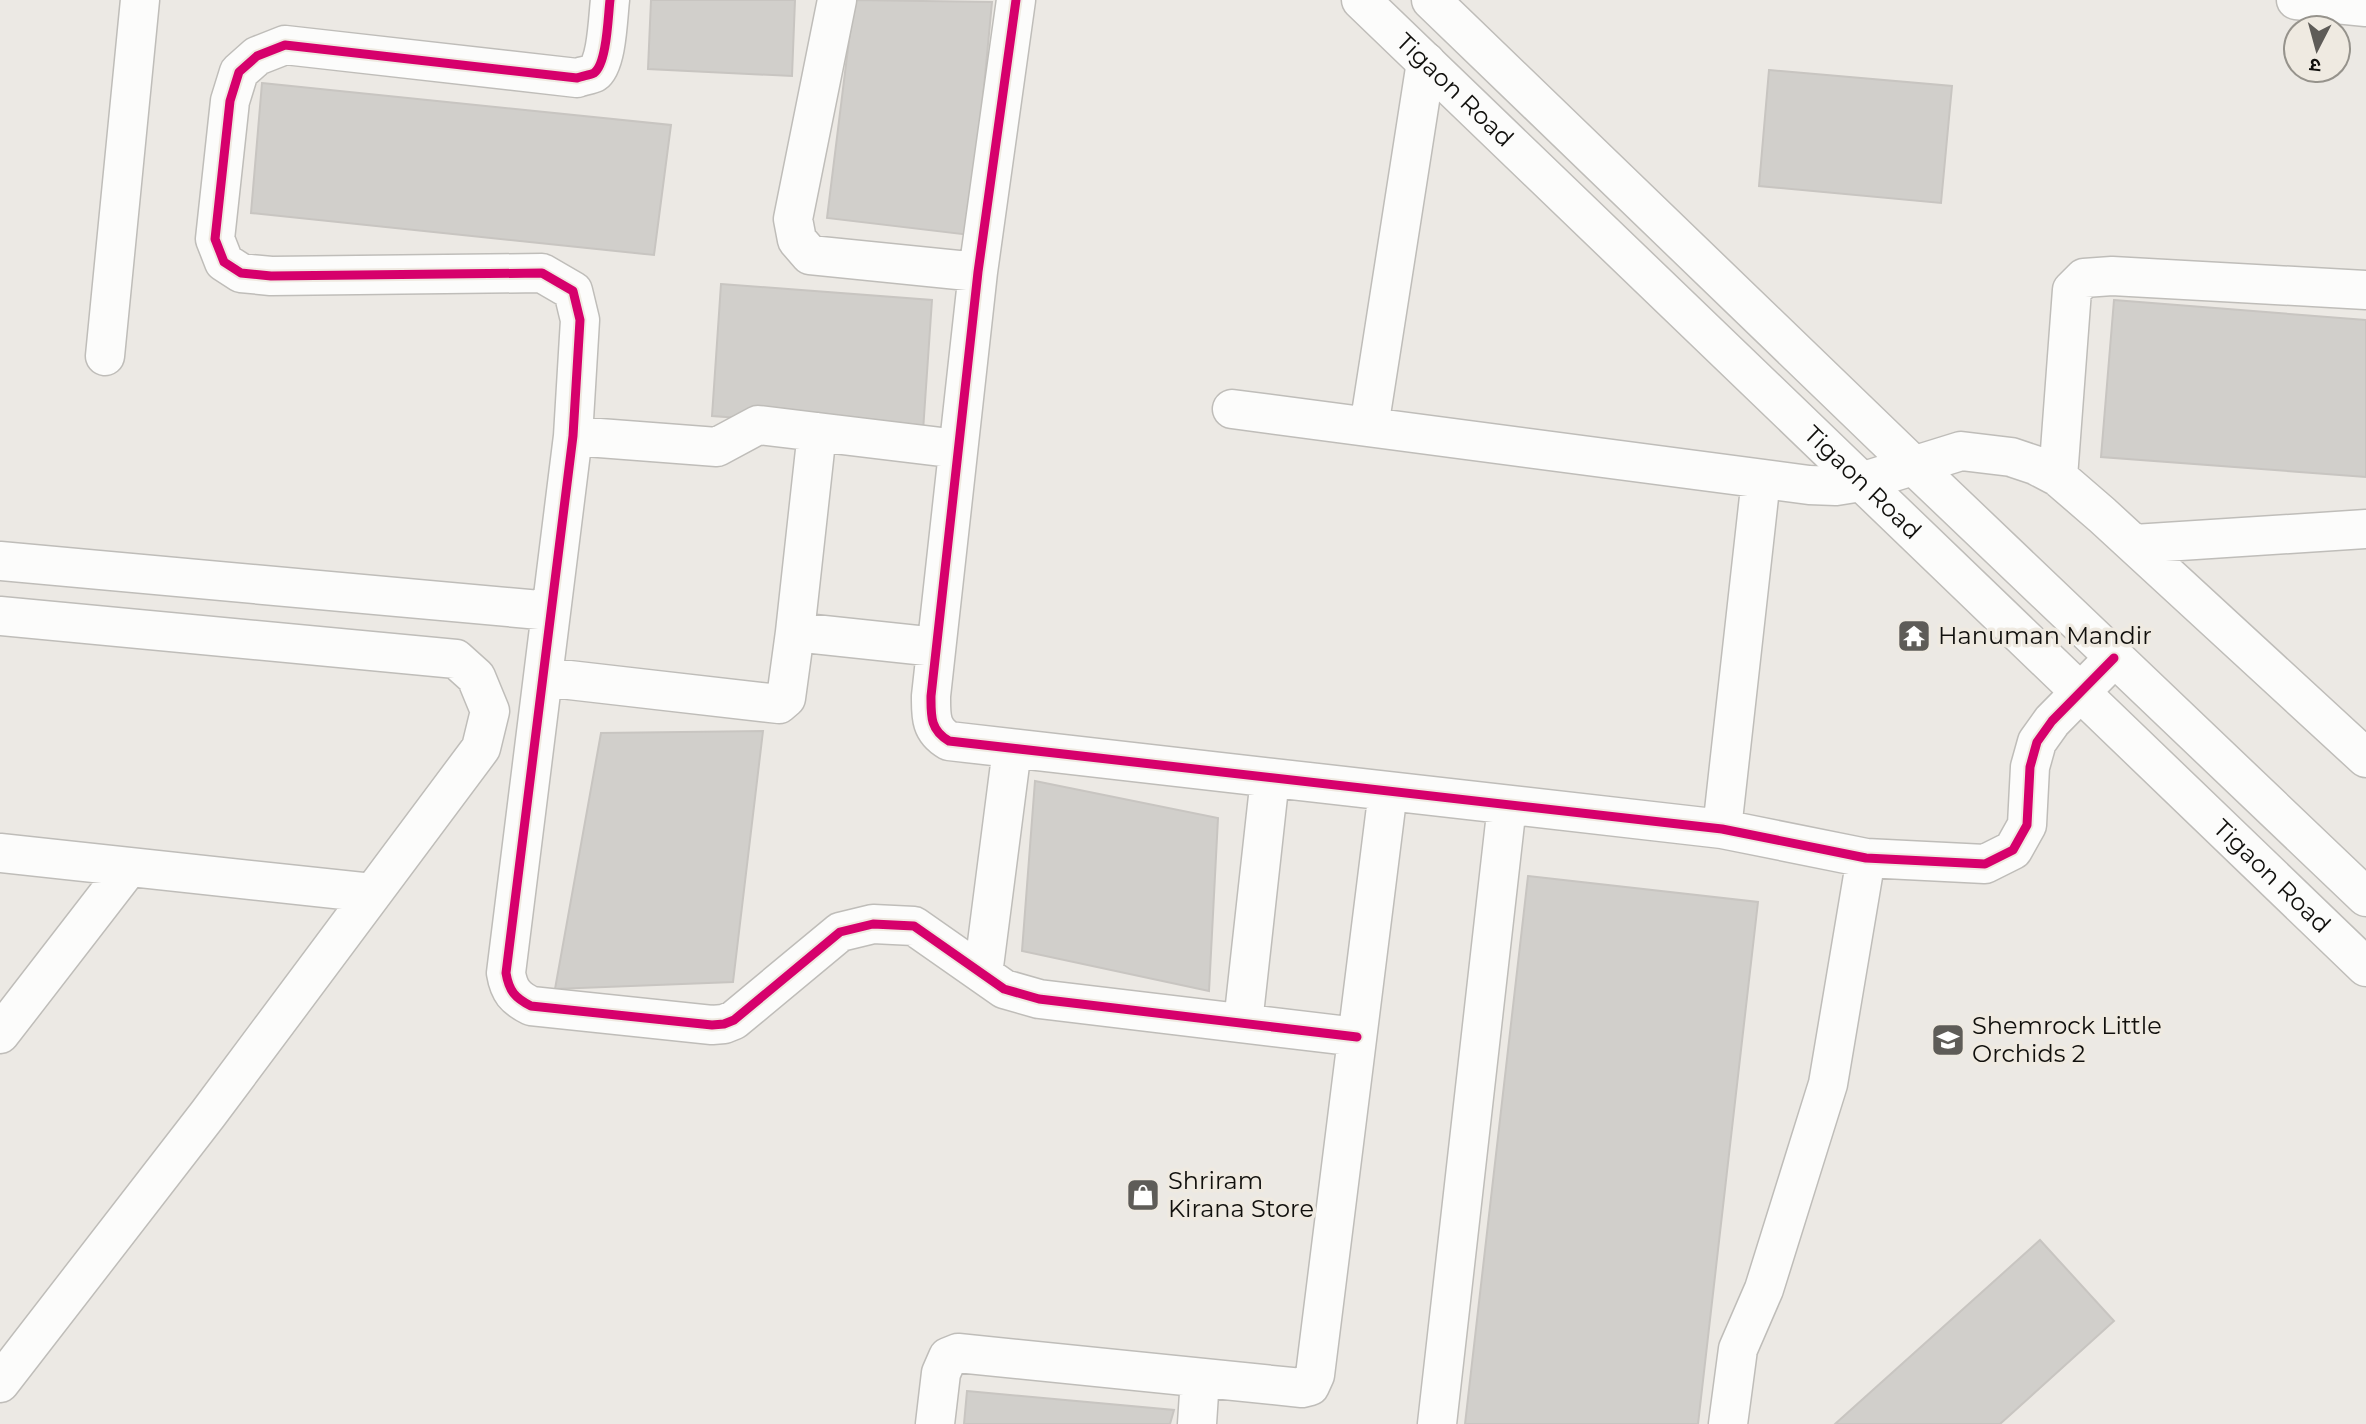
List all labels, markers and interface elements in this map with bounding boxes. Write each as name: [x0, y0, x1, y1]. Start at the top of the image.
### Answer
north arrow: [2282, 14, 2352, 84]
street label: Tigaon Road: [1390, 27, 1520, 153]
text: उ: [2308, 53, 2322, 77]
street label: Tigaon Road: [1798, 419, 1927, 545]
temple icon: Hanuman Mandir: [1895, 617, 1933, 655]
place label: Hanuman Mandir: [1938, 621, 2152, 650]
street label: Tigaon Road: [2208, 813, 2337, 939]
place label: Shemrock Little Orchids 2: [1972, 1011, 2162, 1068]
school or university icon: Shemrock Little Orchids 2: [1929, 1021, 1967, 1059]
place label: Shriram Kirana Store: [1168, 1166, 1314, 1223]
shop icon: Shriram Kirana Store: [1124, 1176, 1162, 1214]

